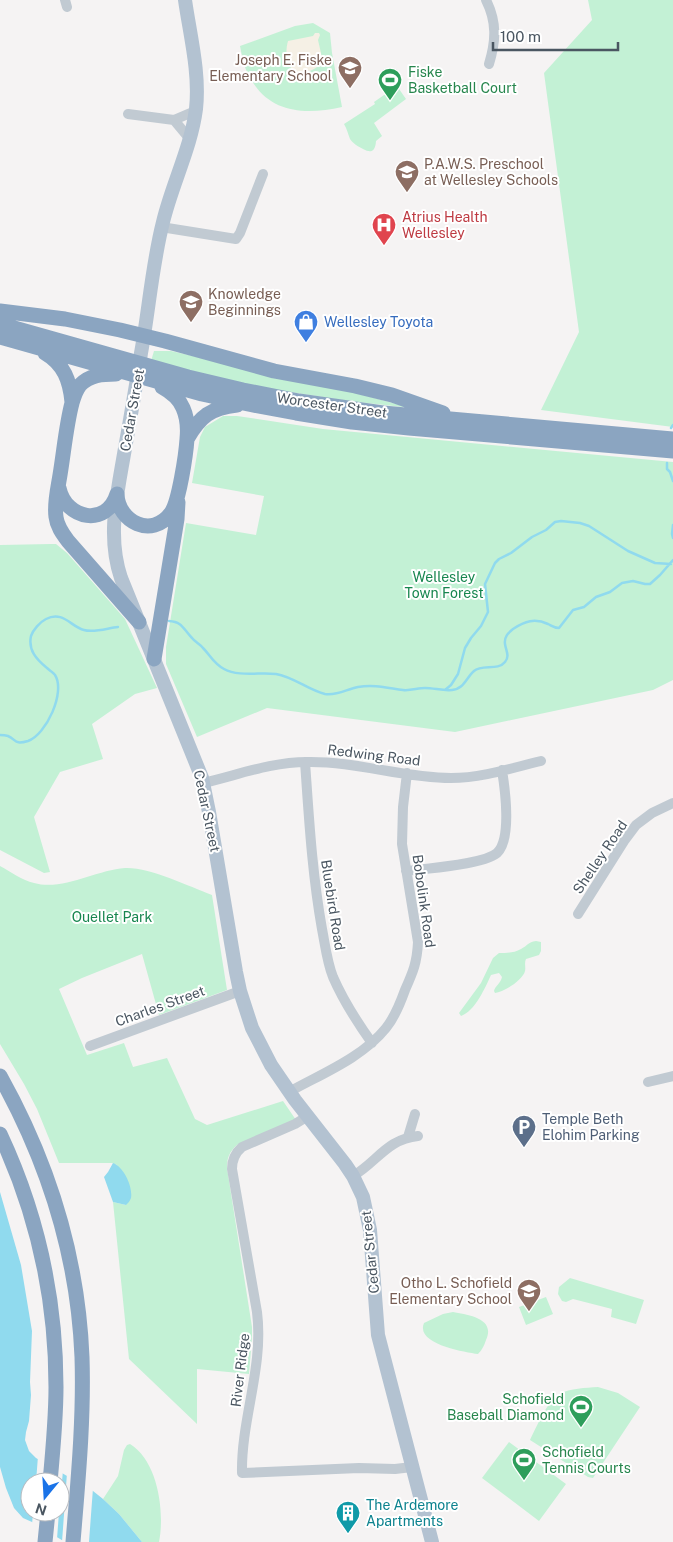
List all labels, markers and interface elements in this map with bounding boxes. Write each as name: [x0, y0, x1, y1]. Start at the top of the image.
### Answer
scale bar: [493, 20, 618, 52]
text: 100 m: [500, 28, 541, 45]
place label: Joseph E. Fiske Elementary School: [209, 52, 332, 84]
school or university icon: Joseph E. Fiske Elementary School: [337, 55, 363, 89]
place label: Fiske Basketball Court: [408, 64, 517, 96]
sports icon: Fiske Basketball Court: [377, 67, 403, 101]
place label: P.A.W.S. Preschool at Wellesley Schools: [424, 156, 558, 188]
school or university icon: P.A.W.S. Preschool at Wellesley Schools: [394, 159, 420, 193]
place label: Atrius Health Wellesley: [402, 209, 488, 241]
hospital icon: Atrius Health Wellesley: [371, 212, 397, 246]
place label: Knowledge Beginnings: [208, 286, 281, 318]
school or university icon: Knowledge Beginnings: [178, 289, 204, 323]
shop icon: Wellesley Toyota: [293, 309, 319, 343]
place label: Wellesley Toyota: [324, 314, 433, 330]
street label: Cedar Street: [117, 368, 147, 452]
street label: Worcester Street: [276, 389, 388, 421]
park label: Wellesley Town Forest: [404, 569, 484, 601]
street label: Redwing Road: [327, 741, 421, 769]
street label: Cedar Street: [191, 769, 223, 853]
street label: Shelley Road: [570, 817, 630, 897]
street label: Bobolink Road: [410, 853, 438, 949]
street label: Bluebird Road: [318, 858, 348, 952]
park label: Ouellet Park: [72, 909, 152, 925]
street label: Charles Street: [113, 982, 207, 1030]
place label: Temple Beth Elohim Parking: [542, 1111, 640, 1143]
parking icon: Temple Beth Elohim Parking: [511, 1114, 537, 1148]
street label: Cedar Street: [358, 1210, 382, 1294]
place label: Otho L. Schofield Elementary School: [389, 1275, 512, 1307]
school or university icon: Otho L. Schofield Elementary School: [516, 1278, 542, 1312]
street label: River Ridge: [228, 1332, 252, 1408]
place label: Schofield Baseball Diamond: [447, 1391, 564, 1423]
sports icon: Schofield Baseball Diamond: [568, 1394, 594, 1428]
place label: Schofield Tennis Courts: [542, 1444, 631, 1476]
sports icon: Schofield Tennis Courts: [511, 1447, 537, 1481]
north arrow: [20, 1472, 70, 1522]
place label: The Ardemore Apartments: [366, 1497, 459, 1529]
text: N: [33, 1500, 49, 1519]
building icon: The Ardemore Apartments: [335, 1500, 361, 1534]

